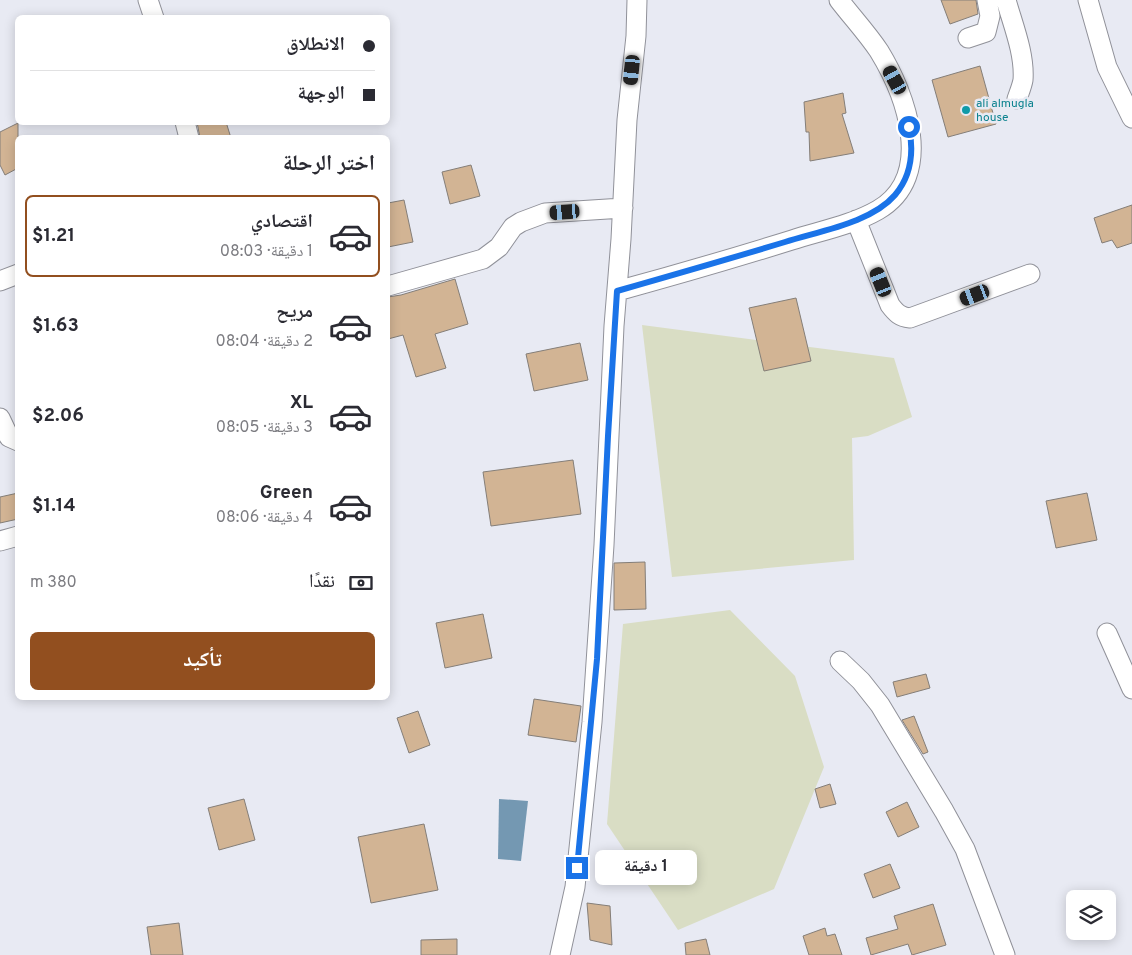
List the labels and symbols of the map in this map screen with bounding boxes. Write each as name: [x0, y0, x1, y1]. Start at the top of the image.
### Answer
car: [622, 54, 641, 86]
car: [881, 63, 908, 97]
place label: ali almugla house: [976, 96, 1034, 126]
marker: ali almugla house: [960, 104, 972, 116]
route start: [898, 116, 920, 138]
car: [549, 203, 580, 221]
car: [868, 265, 893, 299]
car: [958, 283, 991, 307]
callout: 1 دقيقة: [594, 850, 697, 886]
route end: [566, 857, 588, 879]

